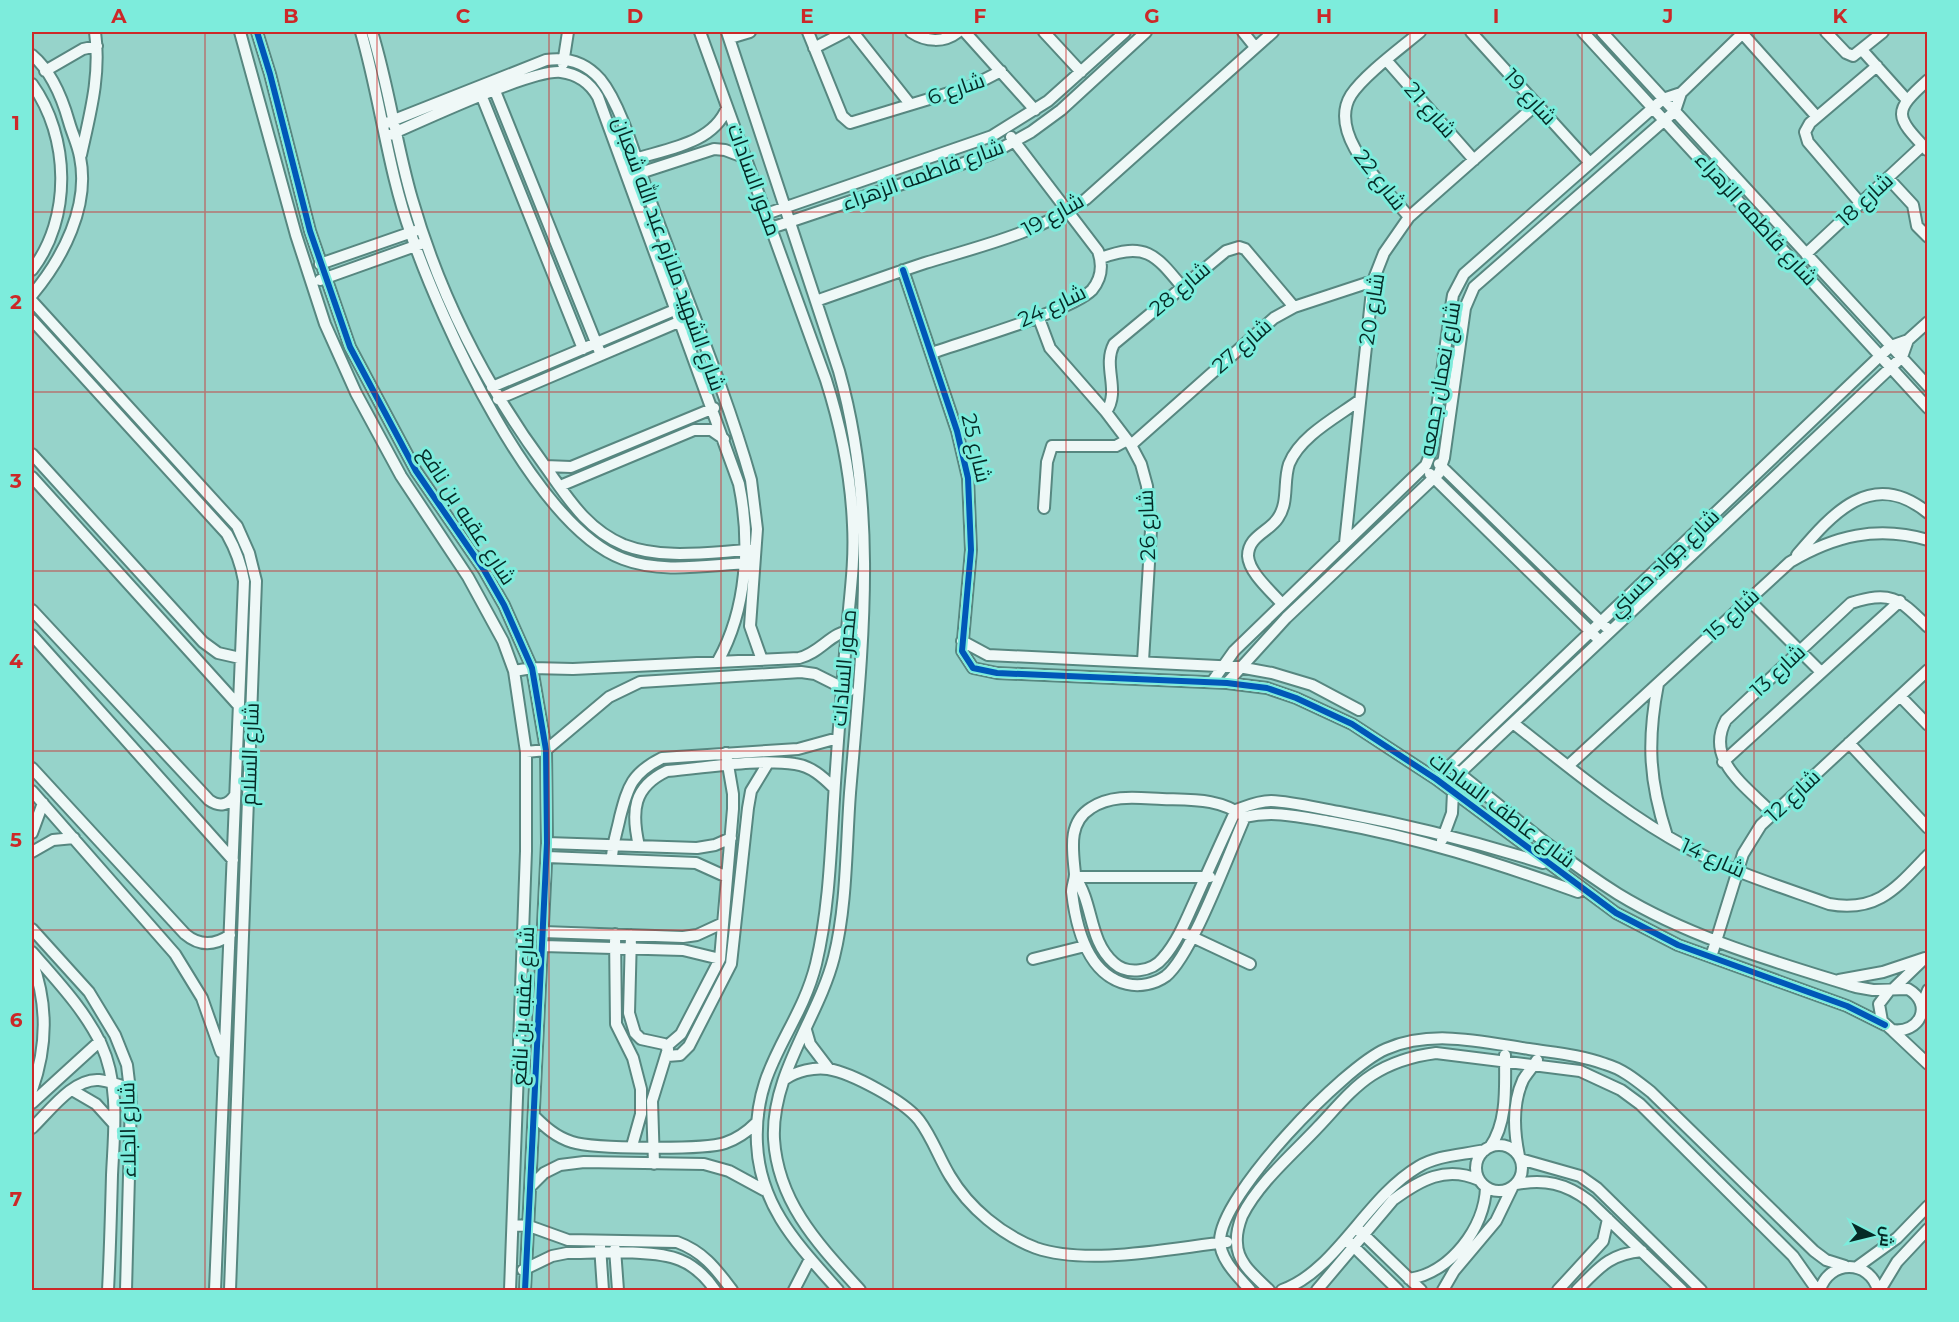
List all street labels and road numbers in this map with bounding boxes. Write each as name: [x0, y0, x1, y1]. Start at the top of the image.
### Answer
street label: شارع 19: [1497, 64, 1562, 131]
street label: شارع 6: [924, 67, 988, 112]
street label: شارع 21: [1398, 77, 1461, 144]
street label: شارع الشهيد ملازم عبد الله شعبان: [606, 113, 732, 395]
street label: محور السادات: [723, 120, 786, 239]
street label: شارع فاطمه الزهراء: [839, 134, 1008, 217]
street label: شارع 22: [1347, 144, 1412, 216]
street label: شارع فاطمه الزهراء: [1689, 147, 1823, 292]
street label: شارع 18: [1832, 168, 1899, 233]
street label: شارع 19: [1018, 187, 1089, 243]
street label: شارع 28: [1144, 256, 1216, 323]
street label: شارع 20: [1354, 271, 1391, 347]
street label: شارع 24: [1014, 279, 1090, 334]
street label: شارع نعمان جمعه: [1414, 300, 1467, 458]
street label: شارع 27: [1207, 313, 1278, 380]
street label: شارع 25: [954, 411, 997, 485]
street label: شارع عقبه بن نافع: [412, 442, 521, 590]
street label: شارع 26: [1133, 489, 1162, 561]
street label: شارع جواد حسني: [1603, 504, 1727, 625]
street label: شارع 15: [1699, 583, 1766, 648]
street label: محور السادات: [826, 608, 861, 728]
street label: شارع 13: [1745, 639, 1812, 704]
street label: شارع السلام: [235, 702, 266, 806]
street label: شارع عاطف السادات: [1423, 747, 1580, 874]
street label: شارع 12: [1760, 764, 1827, 829]
street label: شارع 14: [1676, 832, 1749, 885]
street label: شارع عقبه بن نافع: [506, 926, 541, 1086]
street label: شارع الجلاء: [114, 1082, 143, 1178]

